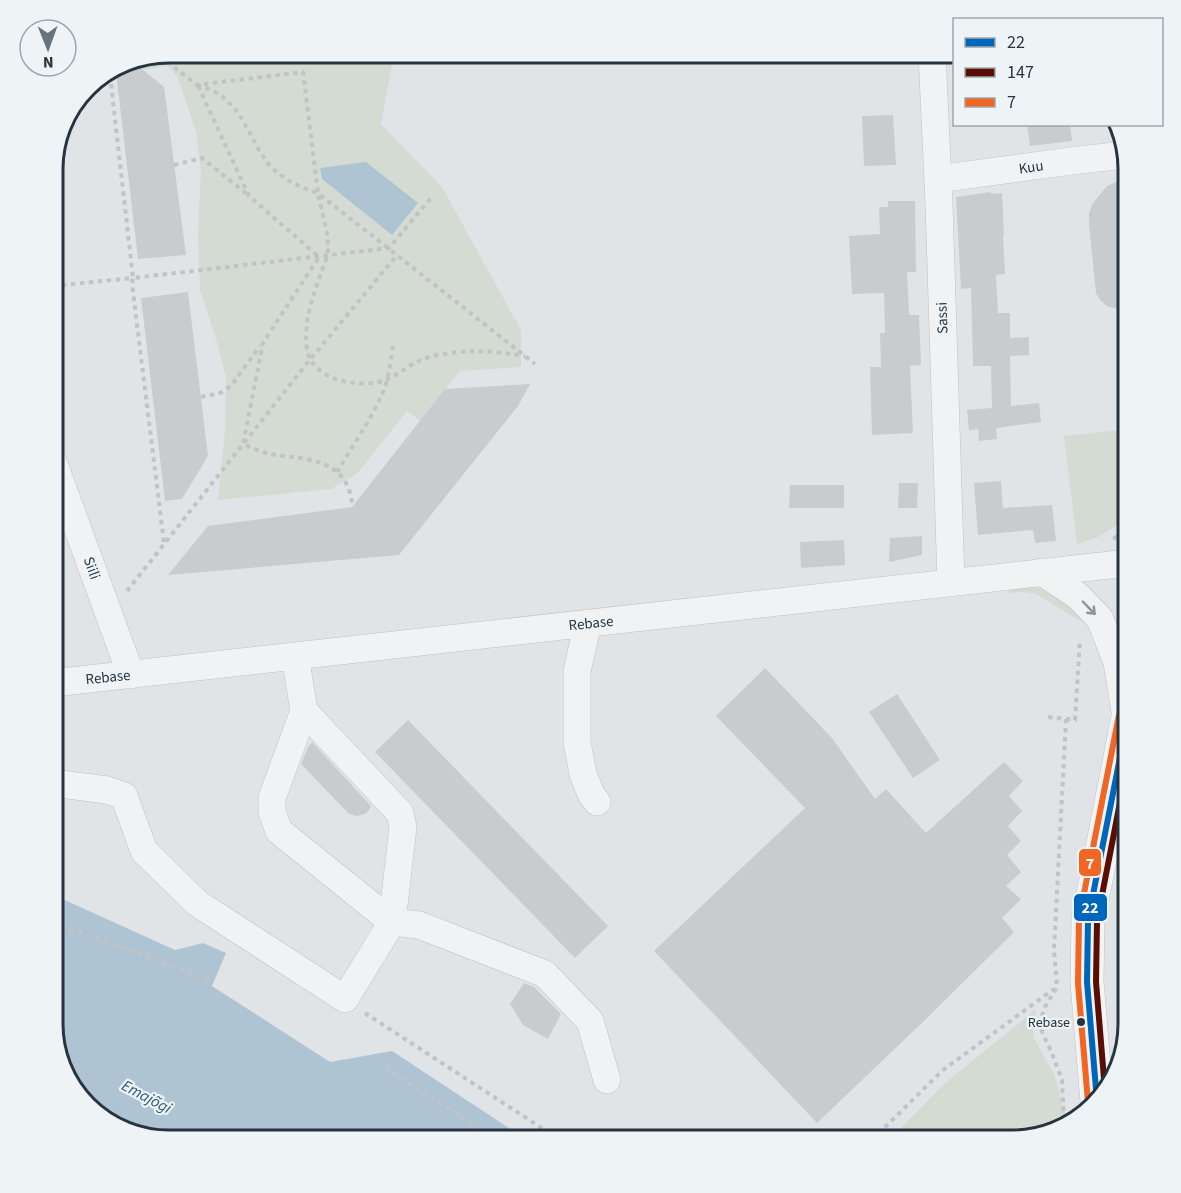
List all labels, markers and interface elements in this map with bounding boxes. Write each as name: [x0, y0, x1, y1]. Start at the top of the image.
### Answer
north arrow: [18, 18, 78, 78]
legend: [953, 18, 1163, 126]
text: 22: [1007, 30, 1025, 55]
text: N: [43, 51, 54, 73]
text: 147: [1007, 60, 1034, 85]
text: 7: [1007, 90, 1016, 115]
street label: Kuu: [1017, 155, 1045, 180]
street label: Sassi: [931, 302, 954, 334]
street label: Siili: [78, 554, 105, 583]
one-way arrow: [1081, 600, 1096, 615]
street label: Rebase: [567, 611, 615, 636]
street label: Rebase: [84, 665, 132, 690]
line badge: 7: [1078, 848, 1102, 877]
text: 7: [1086, 853, 1094, 875]
line badge: 22: [1073, 893, 1108, 922]
text: 22: [1082, 897, 1098, 919]
place label: Rebase: [1028, 1013, 1070, 1033]
marker: Rebase: [1075, 1016, 1087, 1028]
water label: Emajõgi: [118, 1075, 176, 1119]

